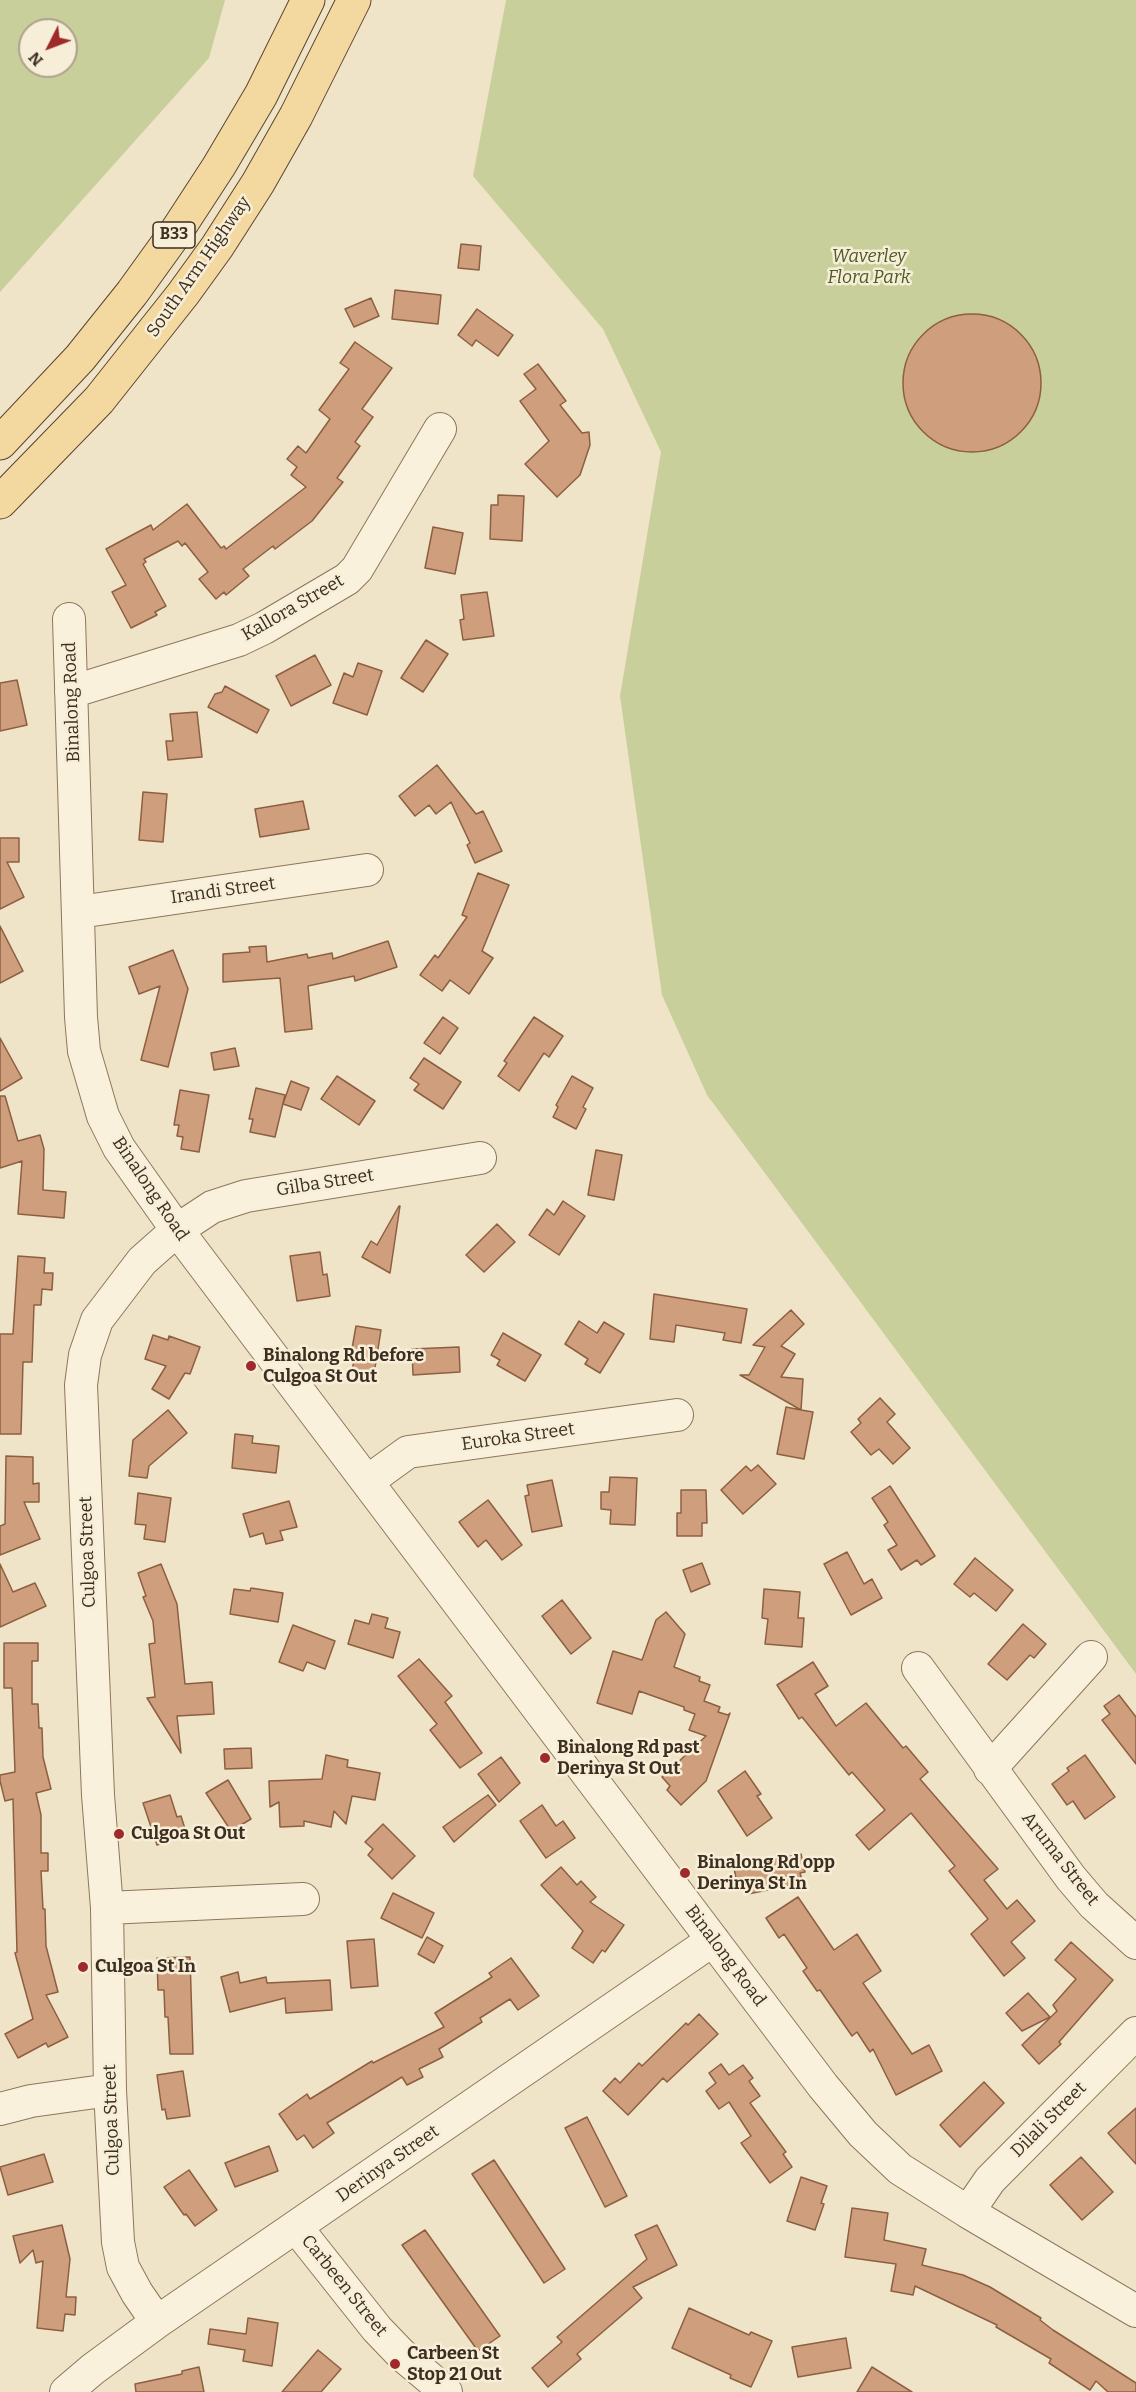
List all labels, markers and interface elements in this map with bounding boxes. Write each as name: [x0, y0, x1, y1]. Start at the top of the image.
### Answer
north arrow: [18, 18, 78, 78]
text: N: [25, 48, 47, 70]
street label: South Arm Highway: [142, 192, 256, 342]
road number: B33: [153, 222, 195, 248]
park label: Waverley Flora Park: [827, 246, 911, 288]
street label: Kallora Street: [238, 570, 348, 646]
street label: Binalong Road: [59, 641, 85, 763]
street label: Irandi Street: [169, 873, 277, 909]
street label: Binalong Road: [107, 1133, 193, 1245]
street label: Gilba Street: [275, 1165, 375, 1201]
place label: Binalong Rd before Culgoa St Out: [263, 1345, 424, 1388]
marker: Binalong Rd before Culgoa St Out: [244, 1359, 258, 1373]
street label: Euroka Street: [460, 1418, 576, 1456]
street label: Culgoa Street: [75, 1496, 101, 1608]
place label: Binalong Rd past Derinya St Out: [557, 1737, 700, 1780]
marker: Binalong Rd past Derinya St Out: [538, 1751, 552, 1765]
street label: Aruma Street: [1017, 1808, 1103, 1910]
place label: Culgoa St Out: [131, 1823, 245, 1845]
marker: Culgoa St Out: [112, 1827, 126, 1841]
place label: Binalong Rd opp Derinya St In: [697, 1852, 835, 1894]
marker: Binalong Rd opp Derinya St In: [678, 1866, 692, 1880]
street label: Binalong Road: [680, 1901, 770, 2011]
place label: Culgoa St In: [95, 1956, 196, 1978]
marker: Culgoa St In: [76, 1960, 90, 1974]
street label: Culgoa Street: [99, 2064, 125, 2176]
street label: Dilali Street: [1007, 2078, 1091, 2162]
street label: Derinya Street: [333, 2121, 443, 2207]
street label: Carbeen Street: [296, 2231, 392, 2341]
place label: Carbeen St Stop 21 Out: [407, 2343, 502, 2386]
marker: Carbeen St Stop 21 Out: [388, 2357, 402, 2371]

